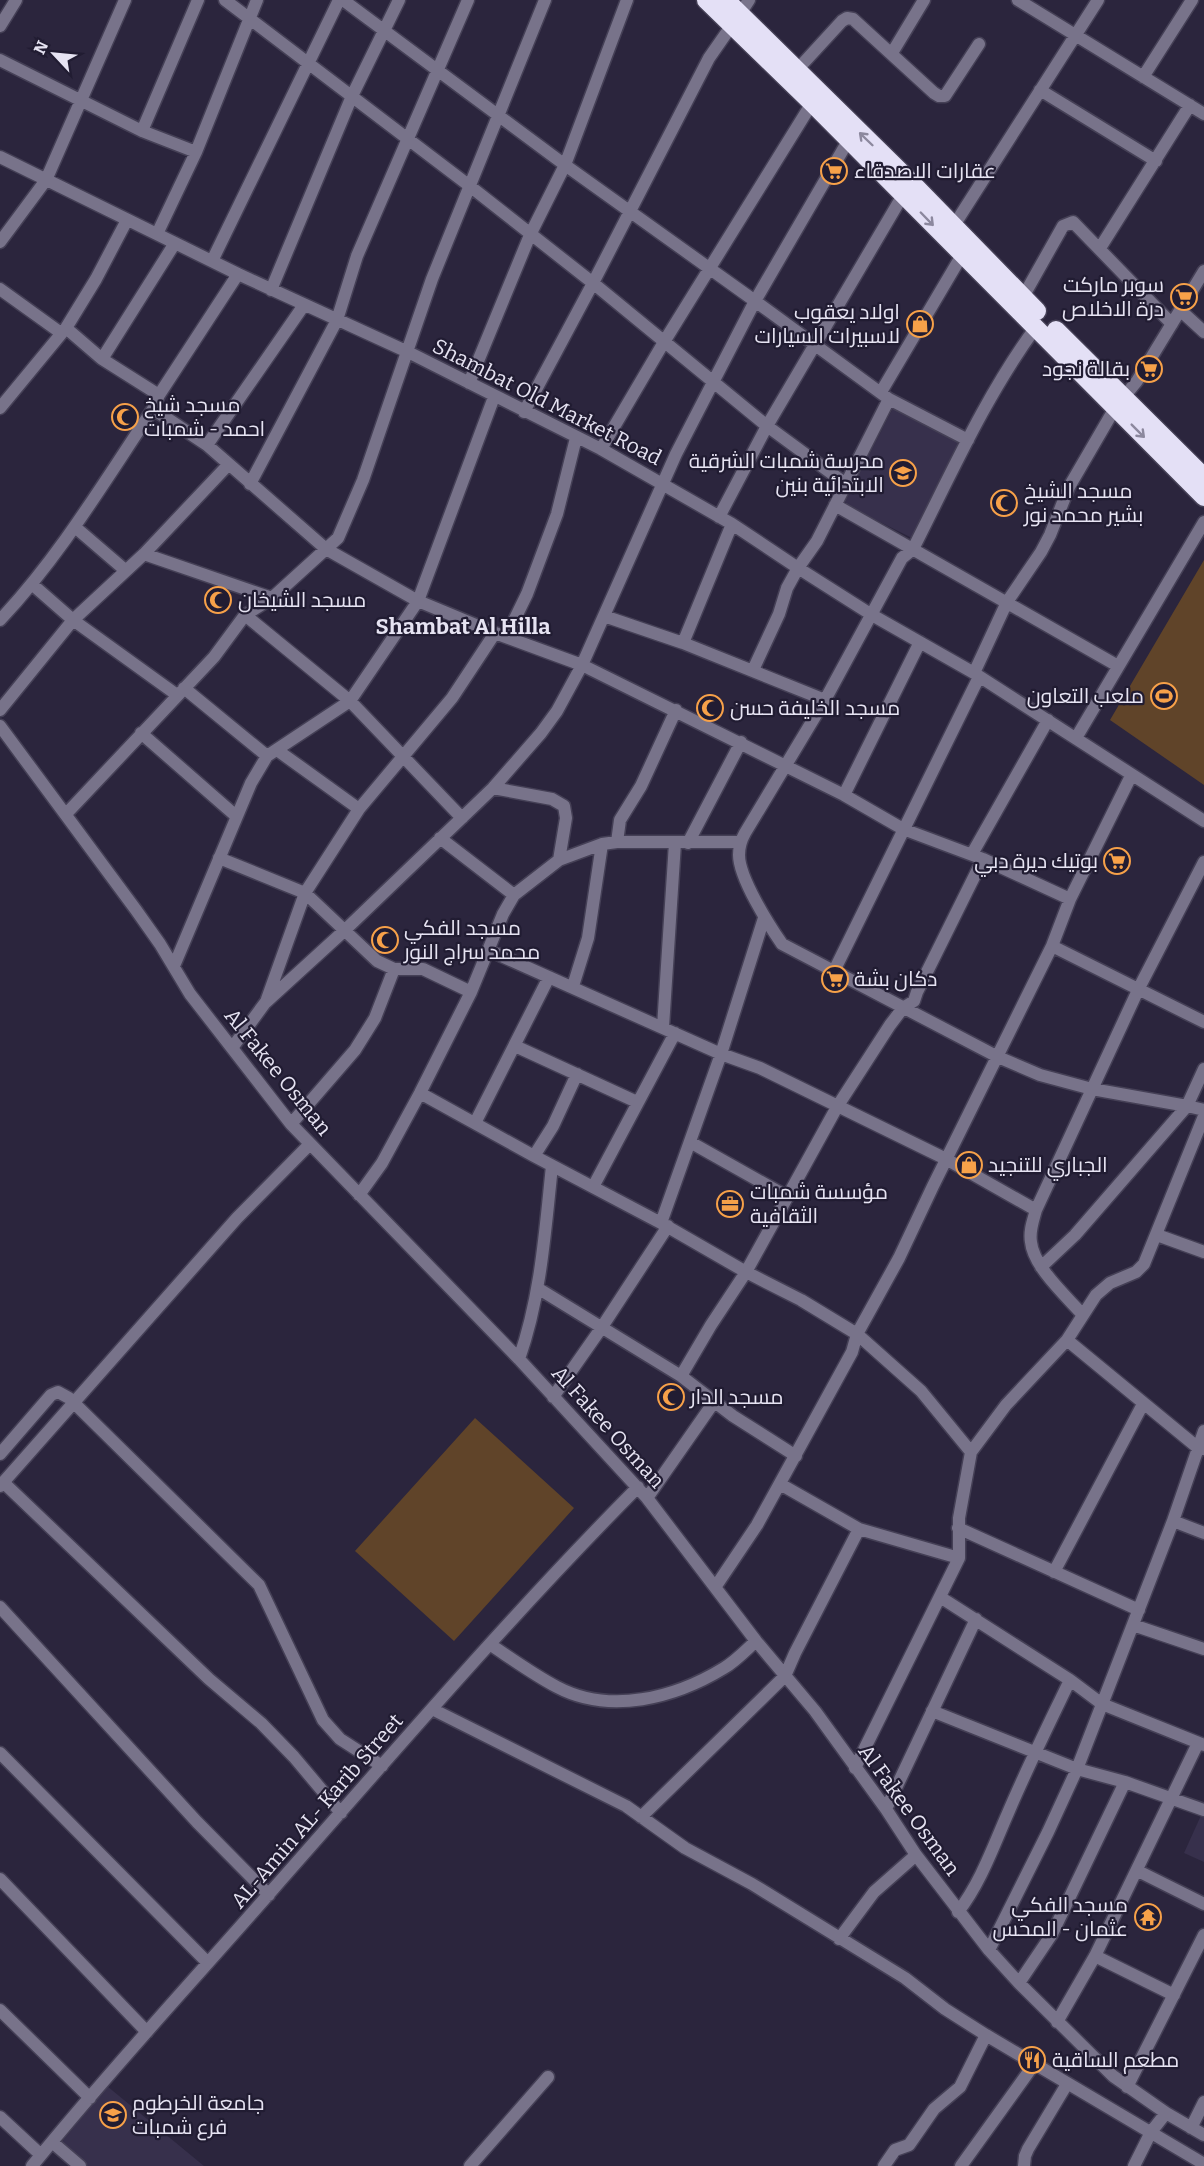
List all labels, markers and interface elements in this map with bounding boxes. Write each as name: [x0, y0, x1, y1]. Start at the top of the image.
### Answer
north arrow: [24, 24, 84, 84]
text: N: [30, 38, 52, 57]
one-way arrow: [858, 132, 873, 146]
supermarket icon: عقارات الاصدقاء: [819, 156, 849, 186]
place label: عقارات الاصدقاء: [854, 158, 996, 184]
one-way arrow: [919, 211, 934, 226]
place label: سوبر ماركت درة الاخلاص: [1062, 272, 1164, 322]
supermarket icon: سوبر ماركت درة الاخلاص: [1169, 282, 1199, 312]
place label: اولاد يعقوب لاسبيرات السيارات: [754, 299, 900, 349]
shop icon: اولاد يعقوب لاسبيرات السيارات: [905, 309, 935, 339]
street label: Shambat Old Market Road: [428, 333, 666, 471]
supermarket icon: بقالة نجود: [1134, 354, 1164, 384]
place label: بقالة نجود: [1042, 356, 1130, 382]
place label: مسجد شيخ احمد - شمبات: [144, 392, 265, 442]
mosque icon: مسجد شيخ احمد - شمبات: [110, 402, 140, 432]
one-way arrow: [1131, 424, 1146, 439]
place label: مدرسة شمبات الشرقية الابتدائية بنين: [689, 448, 884, 498]
school or university icon: مدرسة شمبات الشرقية الابتدائية بنين: [888, 458, 918, 488]
place label: مسجد الشيخ بشير محمد نور: [1023, 478, 1143, 528]
mosque icon: مسجد الشيخ بشير محمد نور: [989, 488, 1019, 518]
mosque icon: مسجد الشيخان: [203, 585, 233, 615]
place label: مسجد الشيخان: [238, 587, 366, 613]
district label: Shambat Al Hilla: [375, 613, 551, 640]
sports icon: ملعب التعاون: [1149, 681, 1179, 711]
place label: ملعب التعاون: [1027, 683, 1144, 709]
mosque icon: مسجد الخليفة حسن: [695, 693, 725, 723]
place label: مسجد الخليفة حسن: [730, 695, 900, 721]
supermarket icon: بوتيك ديرة دبي: [1102, 846, 1132, 876]
place label: بوتيك ديرة دبي: [974, 848, 1098, 877]
place label: مسجد الفكي محمد سراج النور: [403, 915, 540, 966]
mosque icon: مسجد الفكي محمد سراج النور: [370, 925, 400, 955]
supermarket icon: دكان بشة: [820, 964, 850, 994]
place label: دكان بشة: [854, 966, 937, 992]
street label: Al Fakee Osman: [219, 1003, 337, 1141]
shop icon: الجباري للتنجيد: [954, 1150, 984, 1180]
place label: الجباري للتنجيد: [988, 1152, 1108, 1181]
place label: مؤسسة شمبات الثقافية: [750, 1179, 888, 1229]
office icon: مؤسسة شمبات الثقافية: [715, 1189, 745, 1219]
street label: Al Fakee Osman: [546, 1360, 670, 1494]
mosque icon: مسجد الدار: [656, 1382, 686, 1412]
place label: مسجد الدار: [689, 1384, 783, 1410]
street label: AL-Amin AL- Karib Street: [225, 1708, 409, 1914]
street label: Al Fakee Osman: [853, 1739, 965, 1881]
place label: مسجد الفكي عثمان - المحس: [993, 1892, 1128, 1942]
temple icon: مسجد الفكي عثمان - المحس: [1133, 1902, 1163, 1932]
restaurant icon: مطعم الساقية: [1017, 2045, 1047, 2075]
place label: مطعم الساقية: [1052, 2047, 1179, 2074]
place label: جامعة الخرطوم فرع شمبات: [132, 2090, 264, 2141]
school or university icon: جامعة الخرطوم فرع شمبات: [98, 2100, 128, 2130]

